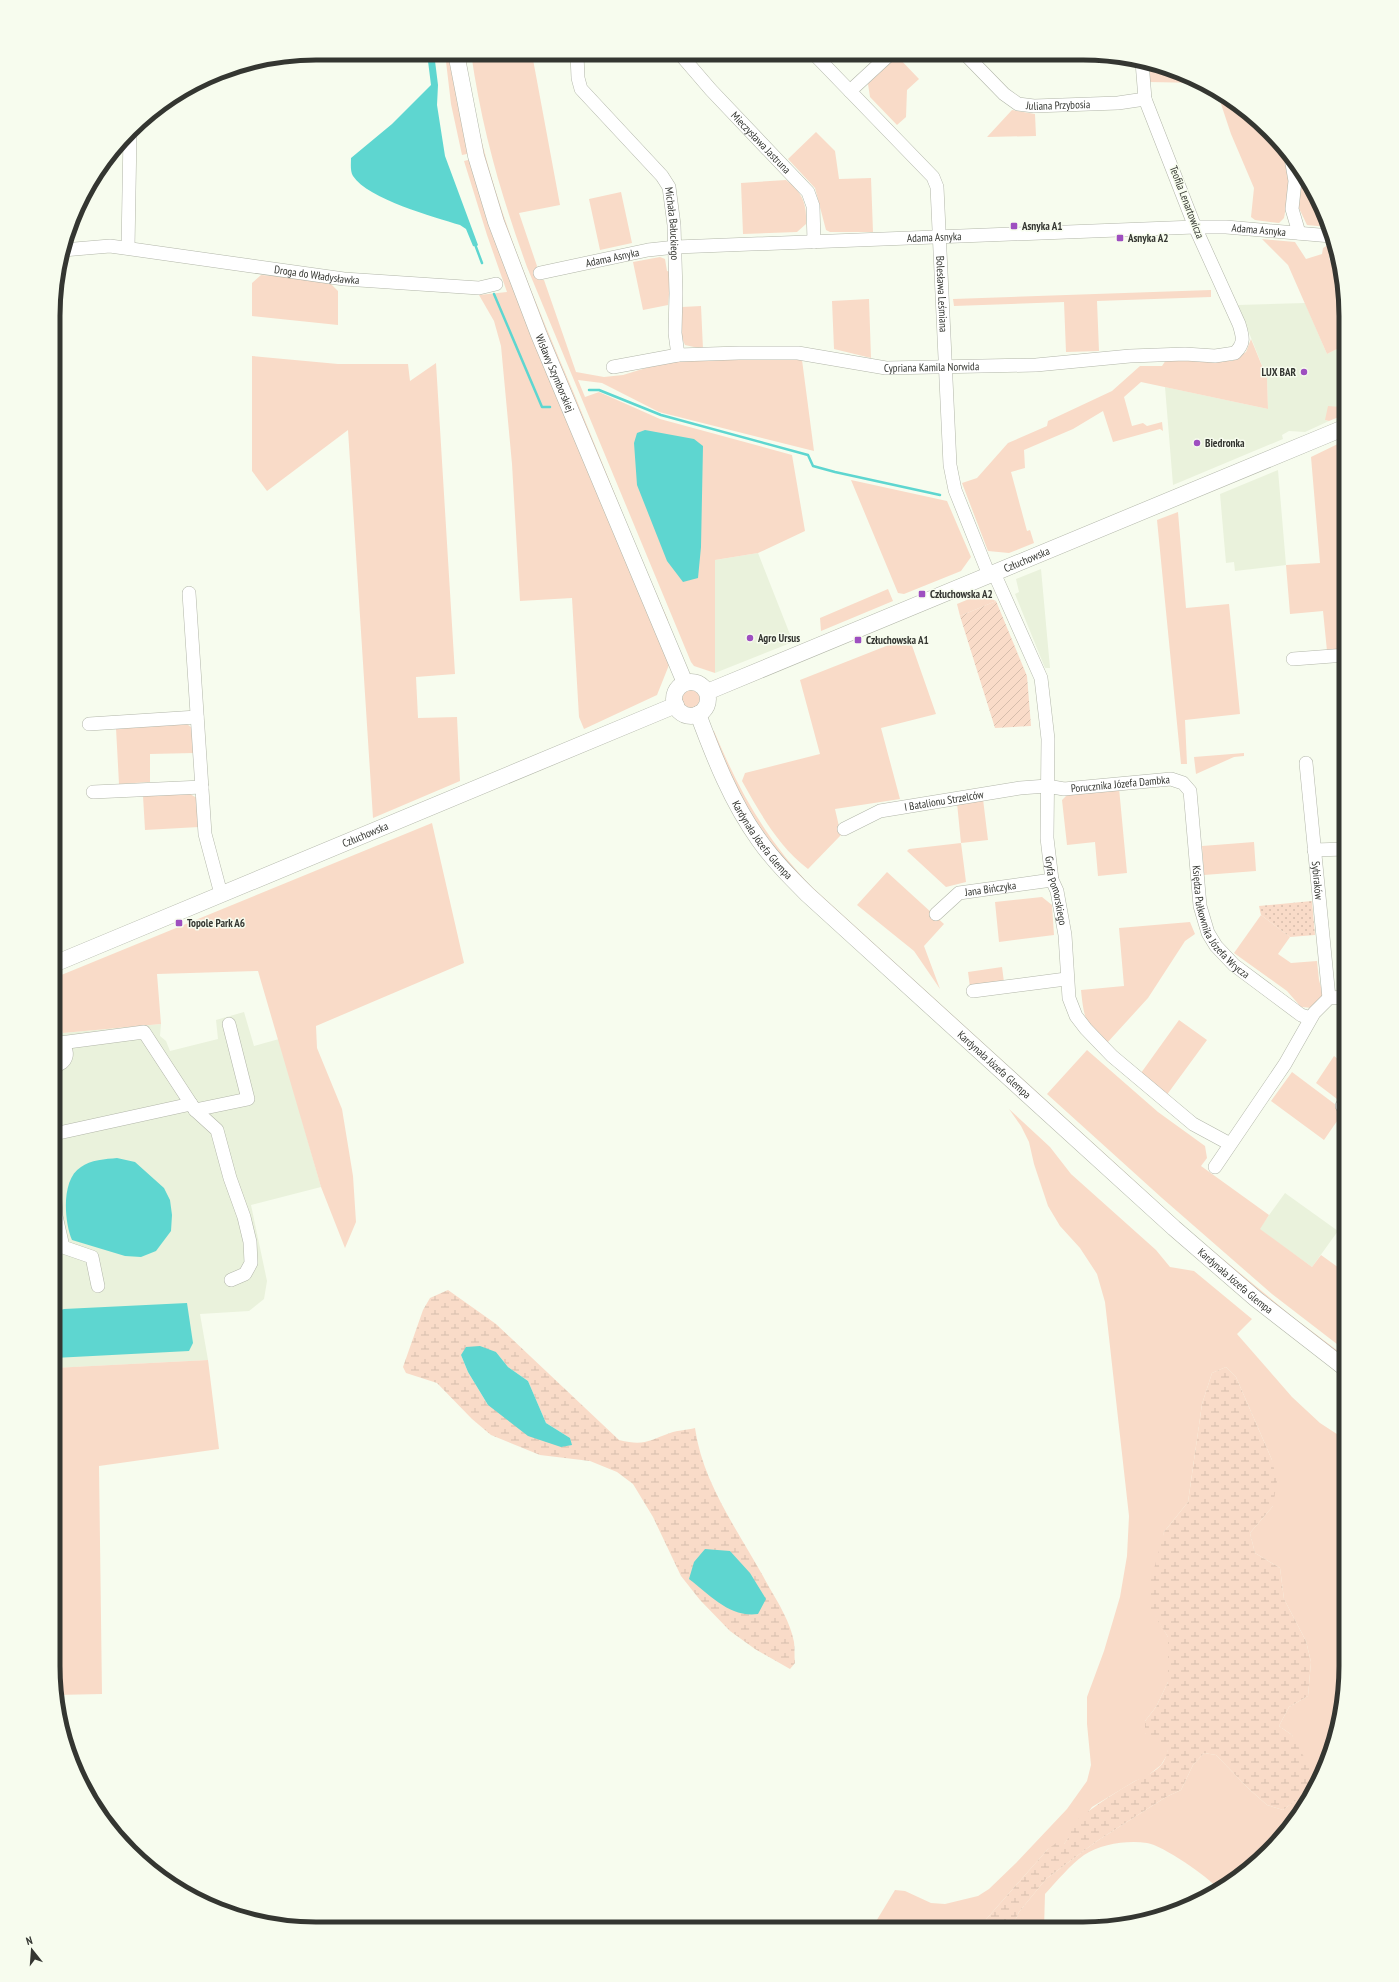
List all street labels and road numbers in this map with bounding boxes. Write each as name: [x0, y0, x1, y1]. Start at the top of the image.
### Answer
street label: Juliana Przybosia: [1024, 97, 1091, 113]
street label: Mieczysława Jastruna: [728, 109, 794, 177]
street label: Teofila Lenartowicza: [1167, 164, 1207, 240]
street label: Michała Bałuckiego: [662, 186, 682, 260]
street label: Adama Asnyka: [1231, 221, 1287, 239]
street label: Adama Asnyka: [907, 229, 962, 245]
street label: Adama Asnyka: [584, 245, 641, 270]
street label: Bolesława Leśmiana: [933, 255, 951, 333]
street label: Droga do Władysławka: [273, 262, 360, 287]
street label: Wisławy Szymborskiej: [532, 332, 577, 414]
street label: Cypriana Kamila Norwida: [884, 359, 979, 375]
street label: Człuchowska: [1002, 544, 1052, 575]
street label: Porucznika Józefa Dambka: [1070, 772, 1170, 795]
street label: I Batalionu Strzelców: [903, 787, 985, 814]
street label: Kardynała Józefa Glempa: [729, 798, 795, 882]
street label: Człuchowska: [340, 819, 390, 850]
street label: Gryfa Pomorskiego: [1042, 855, 1070, 927]
street label: Sybiraków: [1309, 860, 1326, 901]
street label: Księdza Pułkownika Józefa Wrycza: [1189, 865, 1253, 981]
street label: Jana Bińczyka: [963, 878, 1017, 899]
street label: Kardynała Józefa Glempa: [955, 1028, 1034, 1101]
street label: Kardynała Józefa Glempa: [1195, 1245, 1276, 1317]

